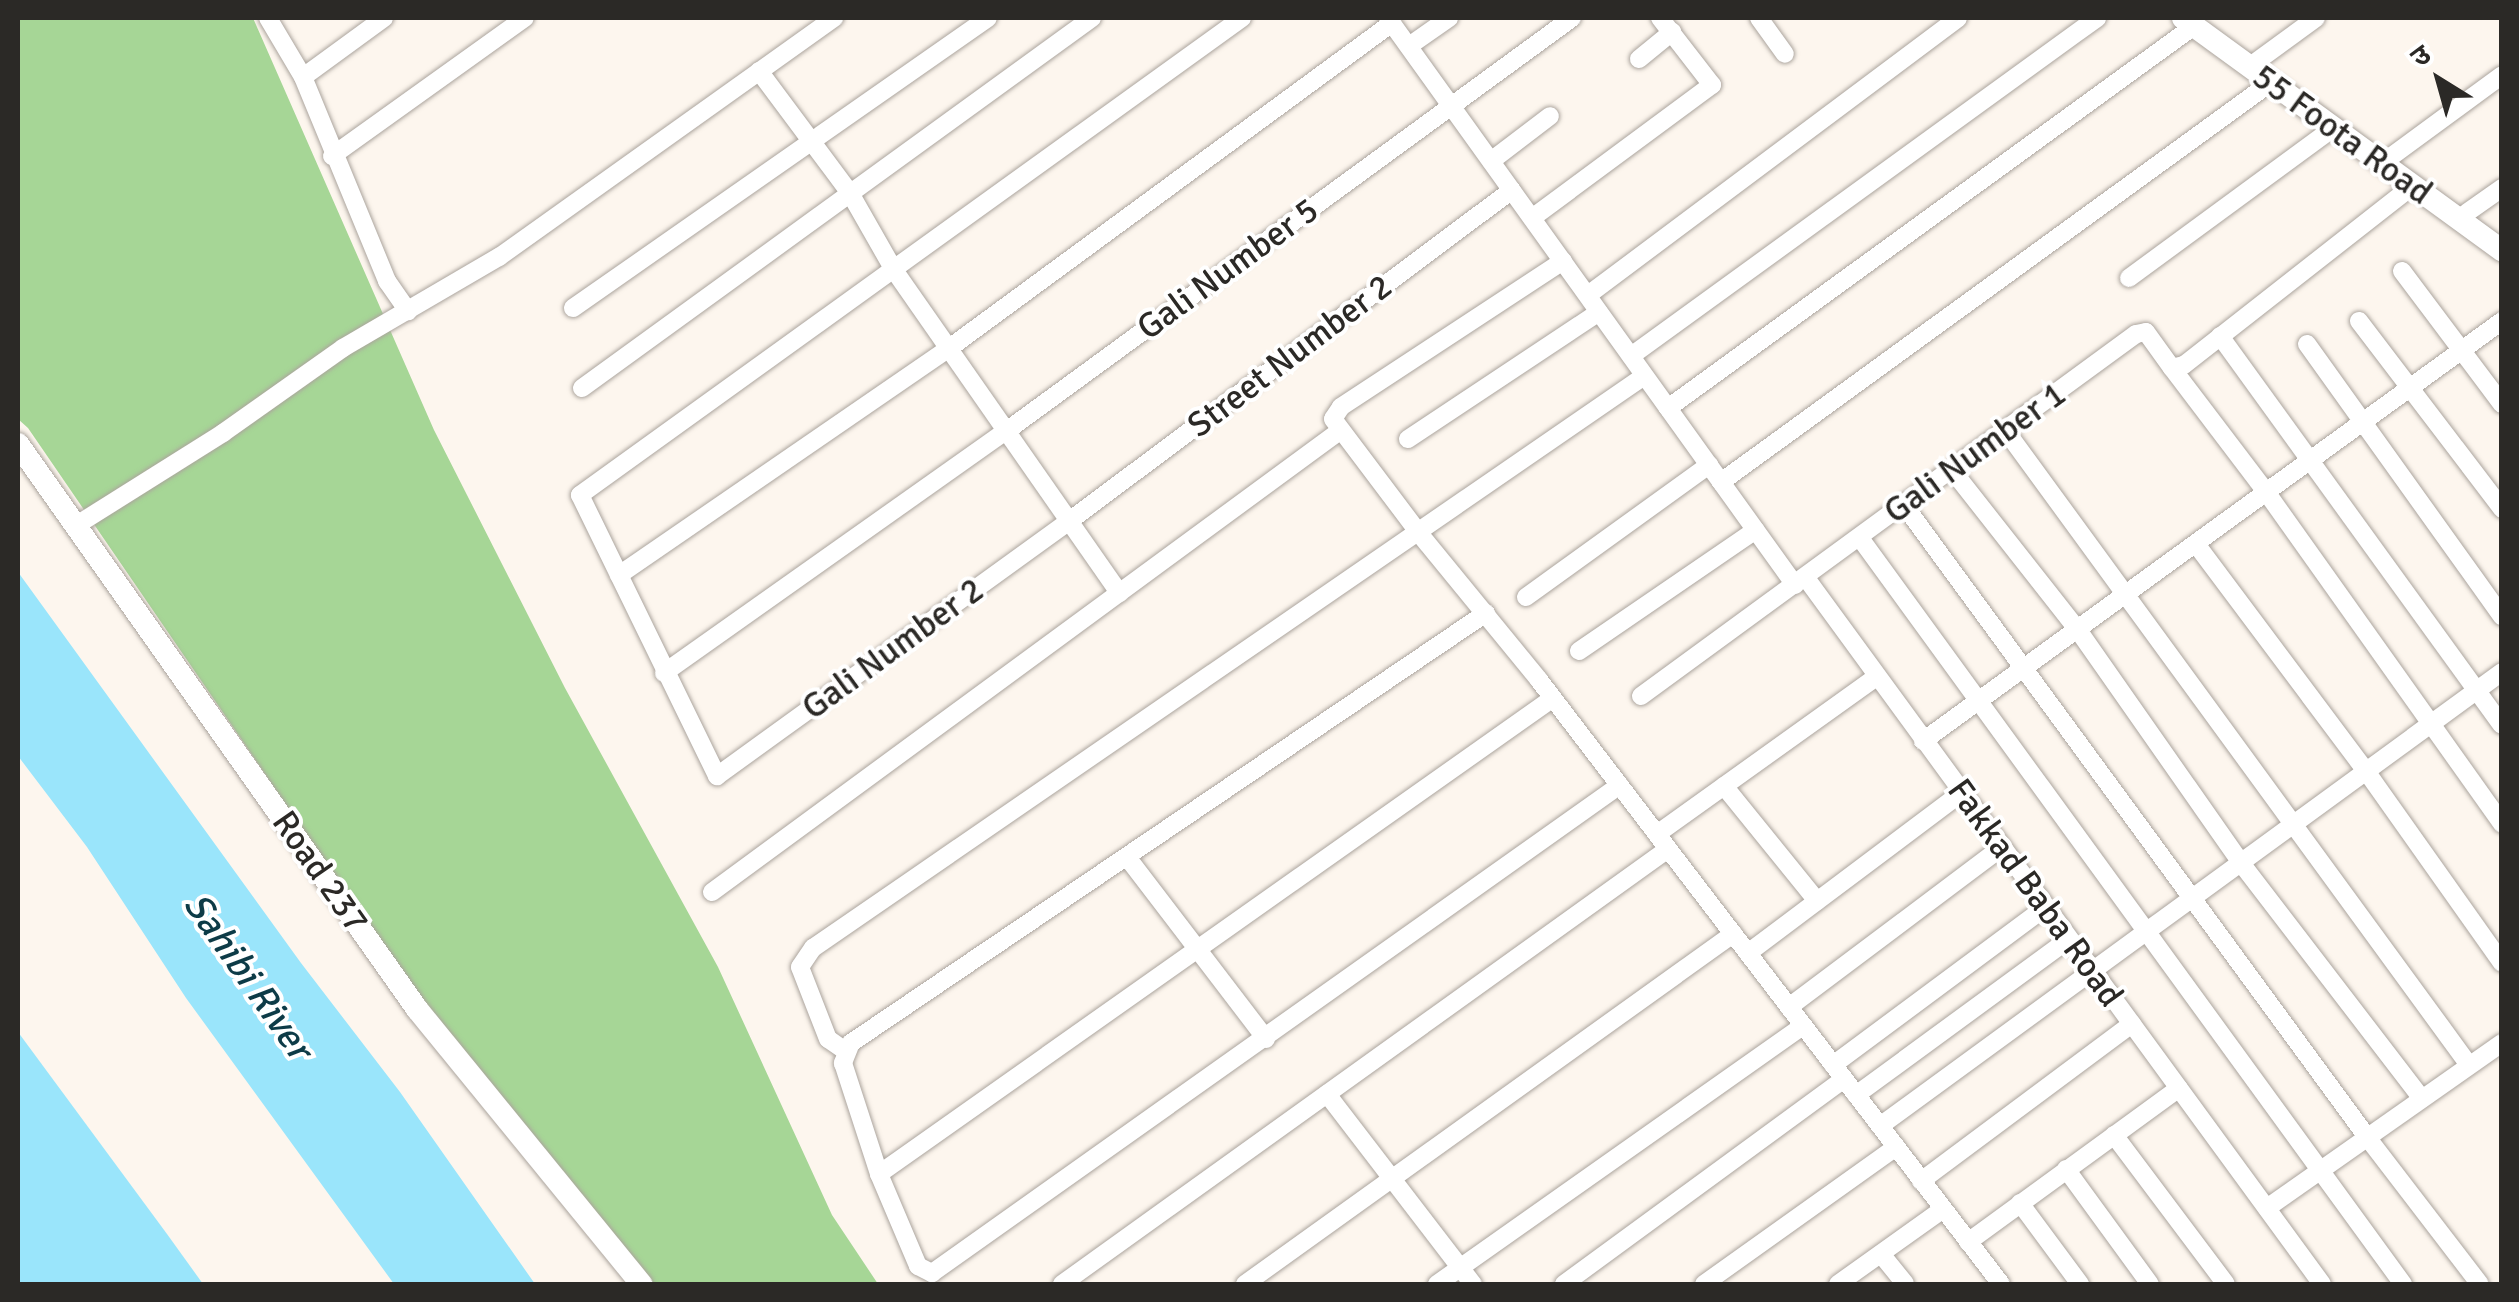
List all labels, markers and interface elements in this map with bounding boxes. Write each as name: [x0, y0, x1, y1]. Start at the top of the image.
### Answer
north arrow: [2389, 30, 2489, 130]
text: उ: [2404, 38, 2438, 75]
street label: 55 Foota Road: [2244, 56, 2440, 214]
street label: Gali Number 5: [1129, 189, 1327, 349]
street label: Street Number 2: [1179, 265, 1401, 447]
street label: Gali Number 1: [1876, 373, 2074, 533]
street label: Gali Number 2: [794, 569, 992, 729]
street label: Fakkad Baba Road: [1938, 771, 2132, 1015]
street label: Road 237: [263, 803, 377, 941]
water label: Sahibi River: [174, 884, 322, 1068]

